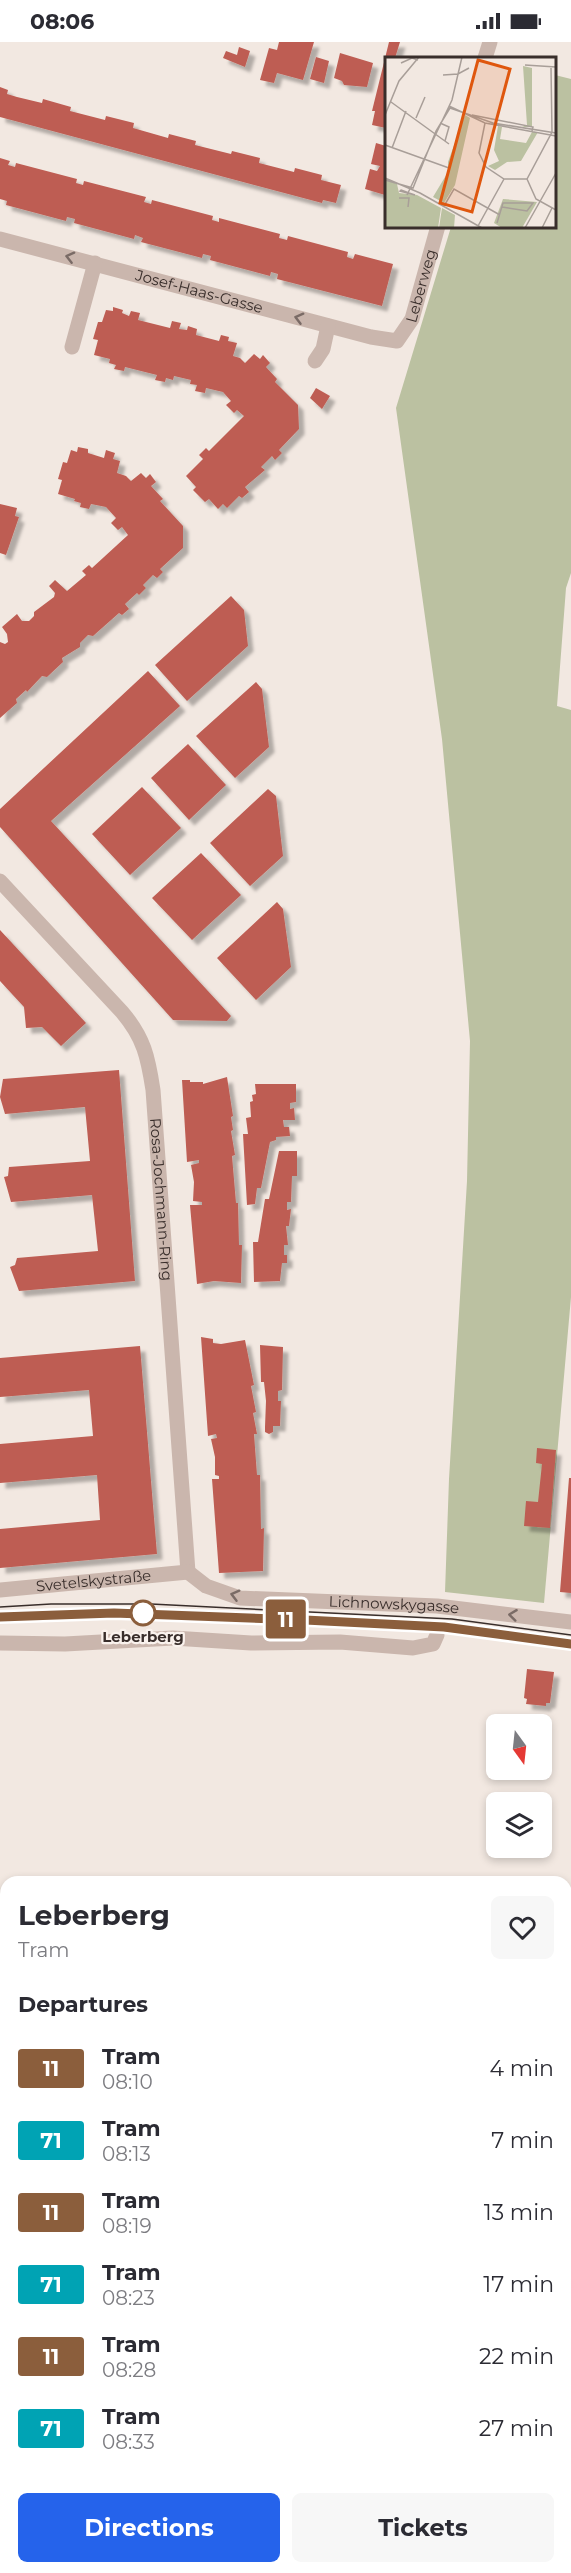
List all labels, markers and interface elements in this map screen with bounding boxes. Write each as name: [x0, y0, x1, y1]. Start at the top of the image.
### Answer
text: 08:06: [30, 8, 94, 35]
inset map: [385, 57, 556, 228]
street label: Leberweg: [401, 247, 440, 325]
one-way arrow: [65, 252, 76, 264]
street label: Josef-Haas-Gasse: [132, 265, 265, 317]
one-way arrow: [294, 313, 305, 325]
street label: Rosa-Jochmann-Ring: [146, 1117, 177, 1282]
street label: Svetelskystraße: [35, 1566, 152, 1596]
one-way arrow: [230, 1590, 240, 1603]
street label: Lichnowskygasse: [328, 1592, 460, 1618]
marker: Leberberg: [130, 1600, 156, 1626]
line badge: 11: [259, 1600, 313, 1638]
text: 11: [278, 1607, 294, 1632]
one-way arrow: [508, 1609, 518, 1622]
place label: Leberberg: [102, 1627, 184, 1646]
north arrow: [486, 1714, 552, 1780]
map controls: [486, 1714, 552, 1858]
button: layers: [486, 1792, 552, 1858]
button: heart: [491, 1896, 554, 1959]
text: Leberberg: [18, 1898, 170, 1932]
text: Tram: [18, 1938, 69, 1962]
text: Departures: [18, 1991, 148, 2018]
text: Tram: [102, 2043, 161, 2070]
text: 4 min: [490, 2055, 554, 2082]
text: 11: [43, 2056, 59, 2081]
text: 08:10: [102, 2070, 153, 2094]
text: Tram: [102, 2115, 161, 2142]
text: 7 min: [491, 2127, 554, 2154]
text: 71: [40, 2128, 62, 2153]
text: 08:13: [102, 2142, 151, 2166]
text: Tram: [102, 2187, 161, 2214]
text: 13 min: [484, 2199, 554, 2226]
text: 11: [43, 2200, 59, 2225]
text: 08:19: [102, 2214, 152, 2238]
text: Tram: [102, 2259, 161, 2286]
text: 17 min: [483, 2271, 554, 2298]
text: 71: [40, 2272, 62, 2297]
text: 08:23: [102, 2286, 155, 2310]
text: Tram: [102, 2331, 161, 2358]
text: 22 min: [479, 2343, 554, 2370]
text: 11: [43, 2344, 59, 2369]
text: 08:28: [102, 2358, 156, 2382]
text: Tram: [102, 2403, 161, 2430]
text: 27 min: [479, 2415, 554, 2442]
text: 71: [40, 2416, 62, 2441]
text: 08:33: [102, 2430, 155, 2454]
button: Directions: [18, 2493, 280, 2562]
button: Tickets: [292, 2493, 554, 2562]

